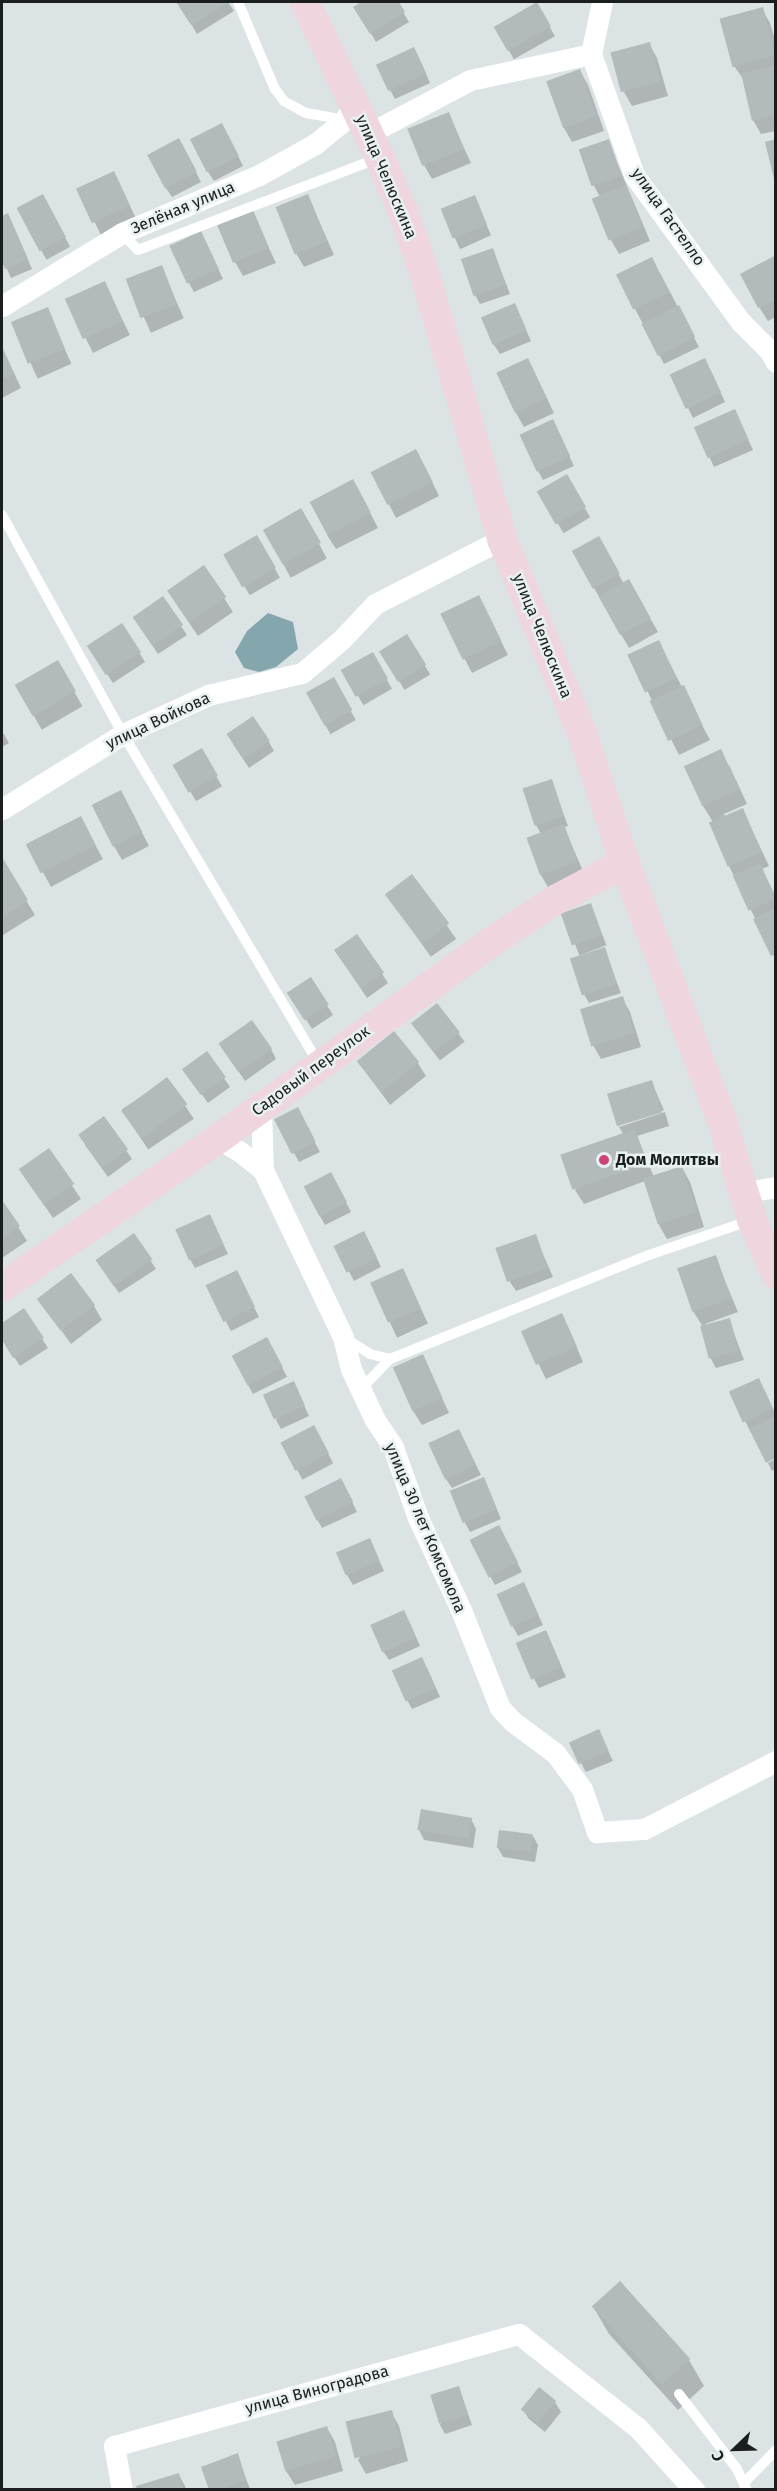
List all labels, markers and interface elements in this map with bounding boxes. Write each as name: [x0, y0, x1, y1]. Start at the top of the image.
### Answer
street label: улица Челюскина: [351, 112, 421, 242]
street label: улица Гастелло: [627, 164, 709, 270]
street label: Зелёная улица: [128, 178, 238, 238]
street label: улица Челюскина: [508, 571, 576, 701]
street label: улица Войкова: [103, 689, 213, 753]
street label: Садовый переулок: [248, 1022, 374, 1120]
place label: Дом Молитвы: [616, 1150, 719, 1170]
marker: Дом Молитвы: [597, 1153, 611, 1167]
street label: улица 30 лет Комсомола: [380, 1440, 470, 1616]
street label: улица Виноградова: [243, 2362, 391, 2418]
north arrow: [705, 2419, 765, 2479]
text: С: [707, 2448, 729, 2464]

